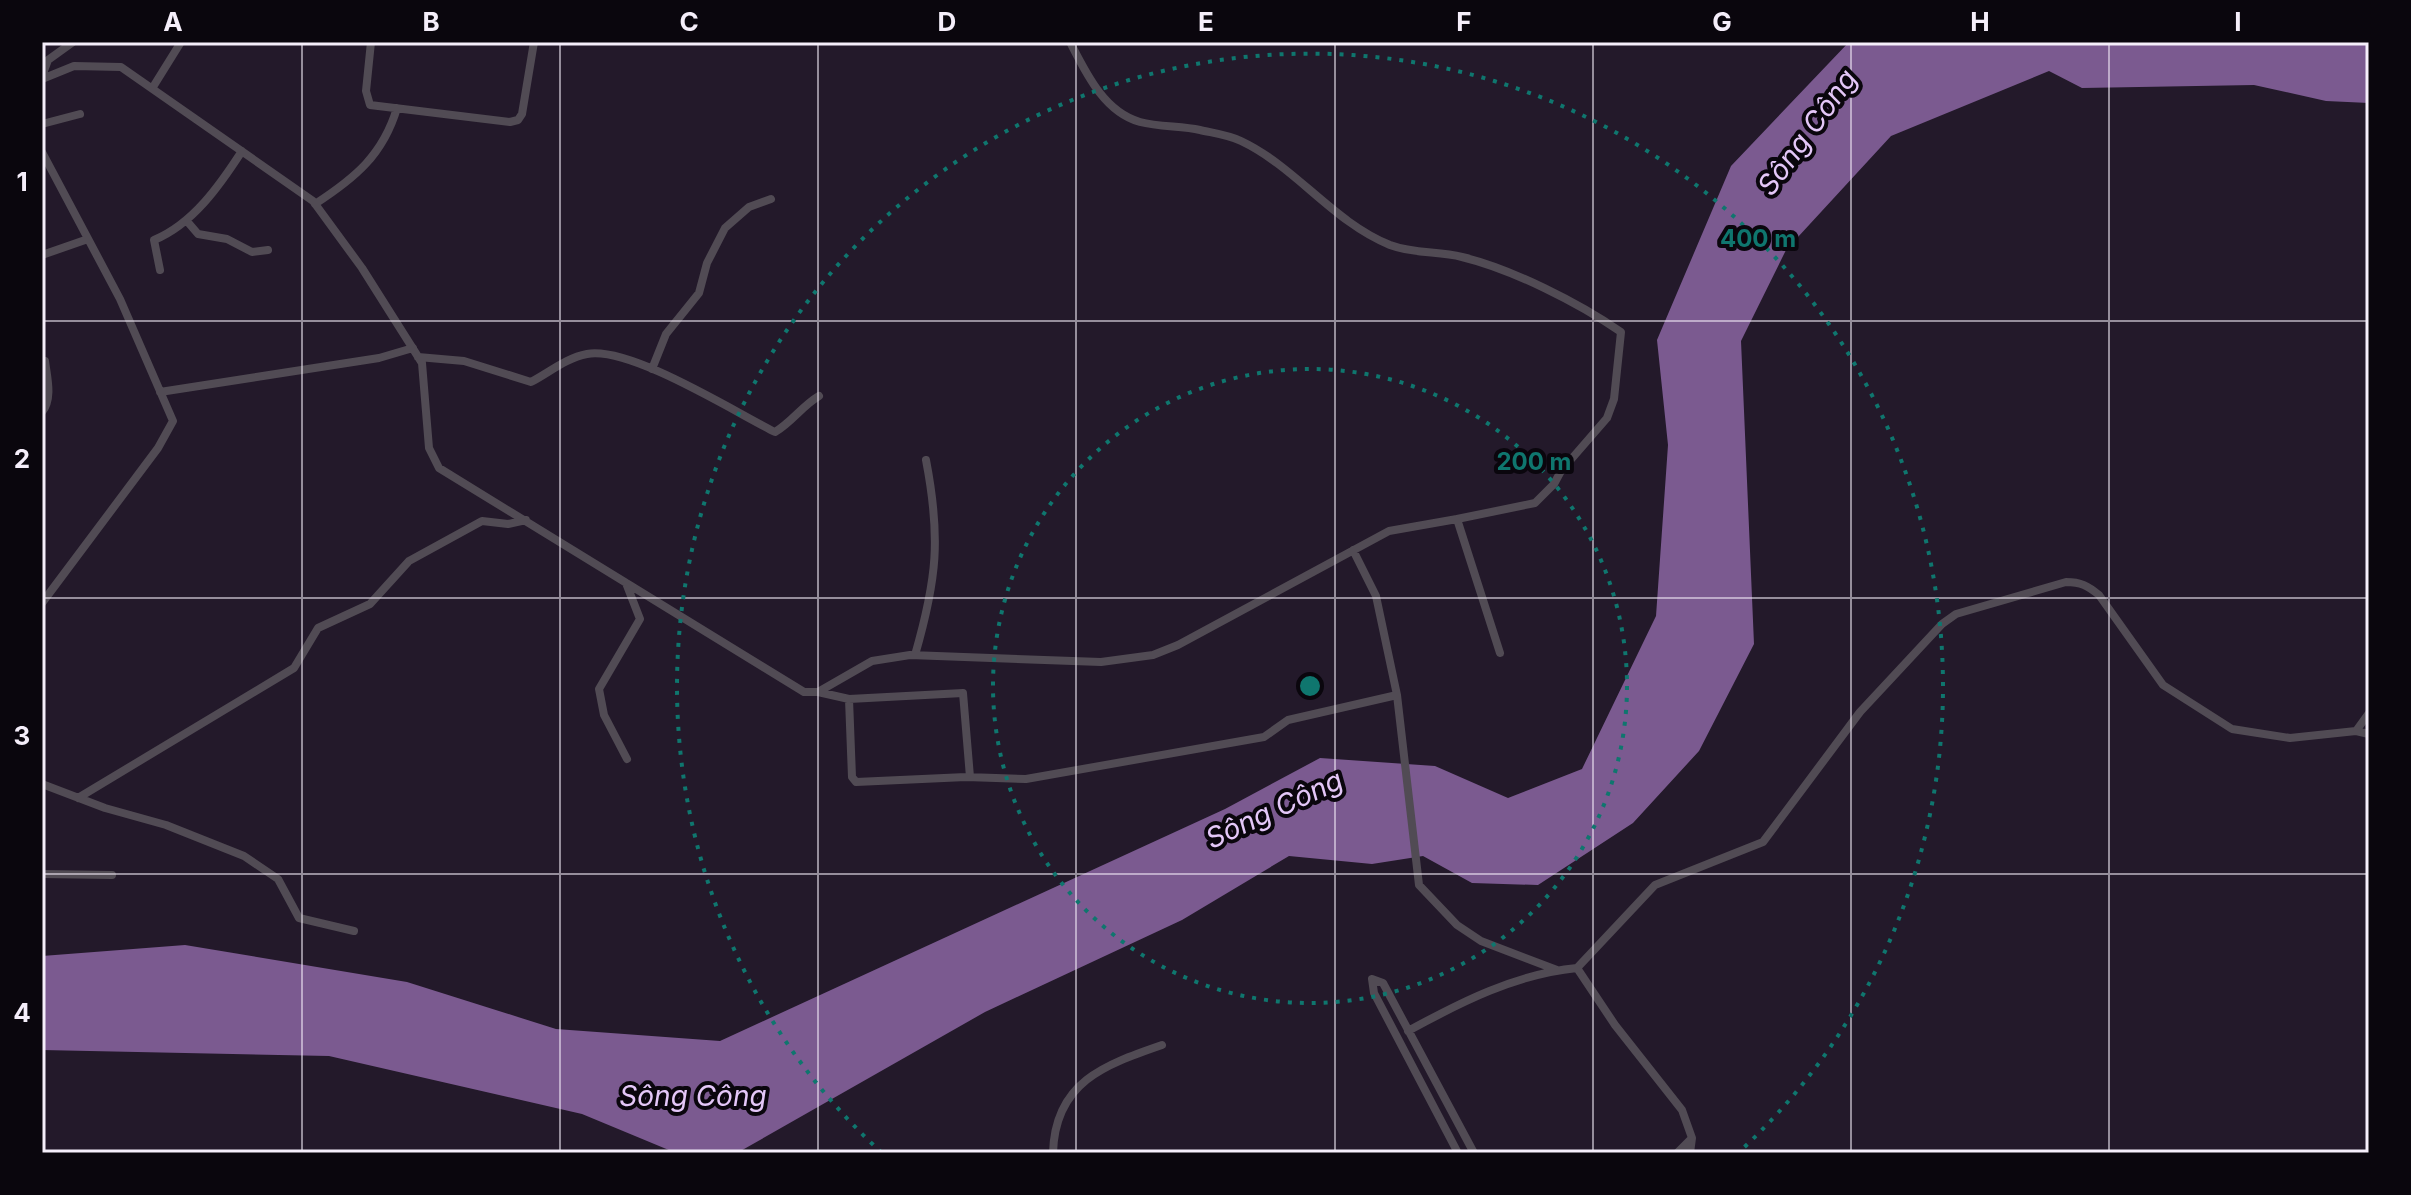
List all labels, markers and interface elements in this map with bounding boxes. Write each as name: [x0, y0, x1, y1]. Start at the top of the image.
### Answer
text: A: [163, 6, 183, 37]
text: B: [422, 6, 440, 37]
text: C: [679, 6, 699, 37]
text: D: [938, 6, 956, 37]
text: E: [1198, 6, 1214, 37]
text: F: [1456, 6, 1472, 37]
text: G: [1712, 6, 1732, 37]
text: H: [1970, 6, 1990, 37]
text: I: [2234, 6, 2242, 37]
water label: Sông Công: [1750, 62, 1864, 202]
text: 1: [16, 166, 28, 197]
text: 400 m: [1720, 224, 1796, 253]
text: 2: [14, 443, 30, 474]
text: 200 m: [1496, 447, 1572, 476]
centre of rings: [1296, 672, 1324, 700]
text: 3: [14, 720, 30, 751]
water label: Sông Công: [1200, 762, 1348, 856]
text: 4: [13, 997, 31, 1028]
water label: Sông Công: [619, 1079, 767, 1113]

